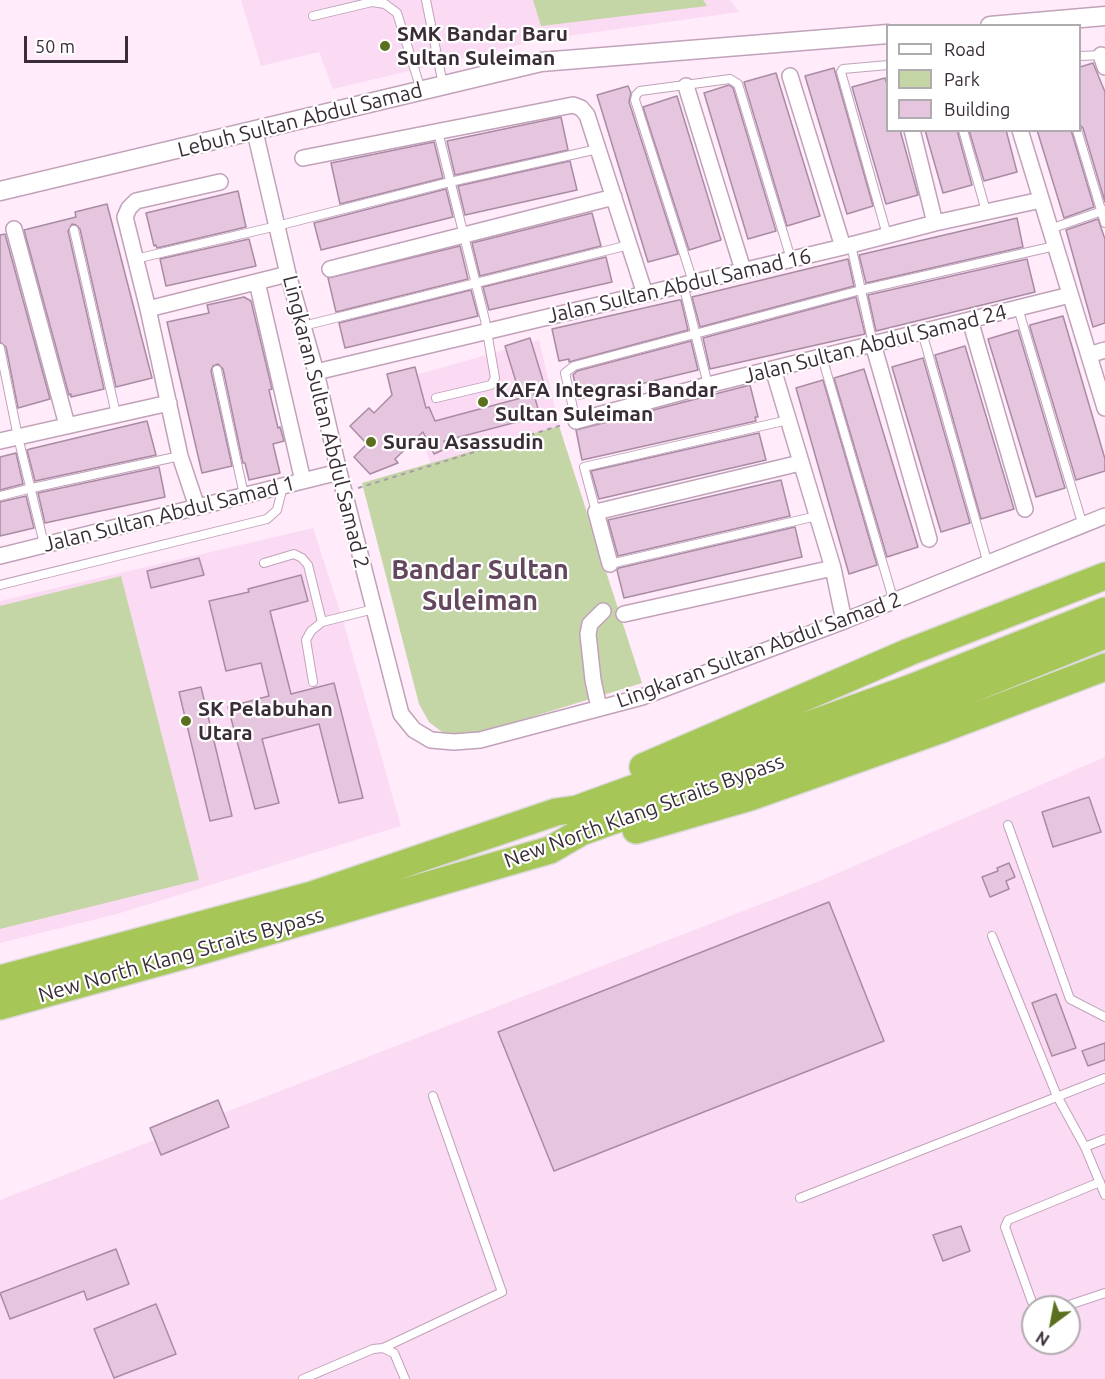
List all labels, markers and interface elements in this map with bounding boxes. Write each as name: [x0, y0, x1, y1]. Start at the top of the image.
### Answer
place label: SMK Bandar Baru Sultan Suleiman: [397, 21, 568, 71]
scale bar: [27, 24, 130, 62]
legend: [886, 24, 1081, 132]
text: 50 m: [35, 36, 75, 56]
marker: SMK Bandar Baru Sultan Suleiman: [378, 39, 392, 53]
text: Road: [944, 39, 986, 59]
text: Park: [944, 69, 980, 89]
street label: Lebuh Sultan Abdul Samad: [175, 77, 425, 163]
text: Building: [944, 99, 1010, 119]
street label: Jalan Sultan Abdul Samad 16: [544, 243, 814, 329]
street label: Lingkaran Sultan Abdul Samad 2: [277, 273, 375, 571]
street label: Jalan Sultan Abdul Samad 24: [741, 299, 1009, 389]
place label: KAFA Integrasi Bandar Sultan Suleiman: [495, 377, 718, 427]
marker: KAFA Integrasi Bandar Sultan Suleiman: [476, 395, 490, 409]
place label: Surau Asassudin: [383, 429, 543, 455]
marker: Surau Asassudin: [364, 435, 378, 449]
street label: Jalan Sultan Abdul Samad 1: [40, 470, 298, 558]
district label: Bandar Sultan Suleiman: [391, 554, 569, 617]
street label: Lingkaran Sultan Abdul Samad 2: [613, 587, 905, 713]
place label: SK Pelabuhan Utara: [198, 696, 333, 746]
marker: SK Pelabuhan Utara: [179, 714, 193, 728]
street label: New North Klang Straits Bypass: [501, 749, 787, 873]
street label: New North Klang Straits Bypass: [35, 902, 327, 1008]
north arrow: [1021, 1295, 1081, 1355]
text: N: [1033, 1328, 1052, 1349]

